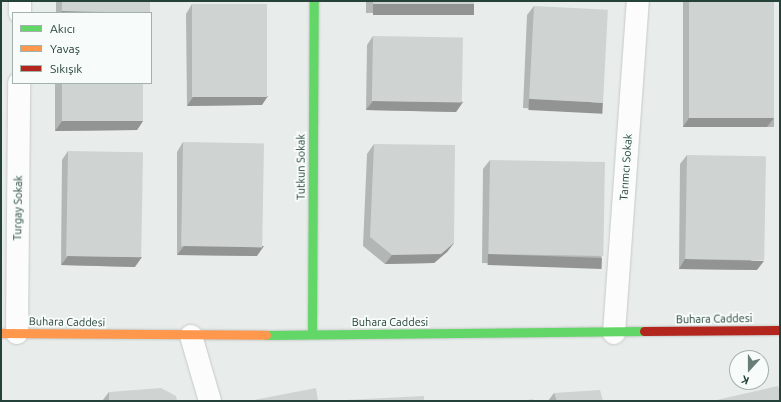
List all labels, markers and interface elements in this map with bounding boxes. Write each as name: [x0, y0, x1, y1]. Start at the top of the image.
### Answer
legend: [12, 12, 152, 84]
text: Akıcı: [50, 22, 75, 35]
text: Yavaş: [50, 42, 80, 55]
text: Sıkışık: [50, 62, 82, 75]
street label: Tarımcı Sokak: [617, 133, 635, 201]
street label: Tutkun Sokak: [294, 134, 308, 200]
street label: Turgay Sokak: [11, 175, 25, 241]
street label: Buhara Caddesi: [676, 312, 752, 326]
street label: Buhara Caddesi: [29, 315, 105, 329]
street label: Buhara Caddesi: [352, 315, 428, 329]
north arrow: [729, 350, 769, 390]
text: K: [739, 373, 751, 387]

